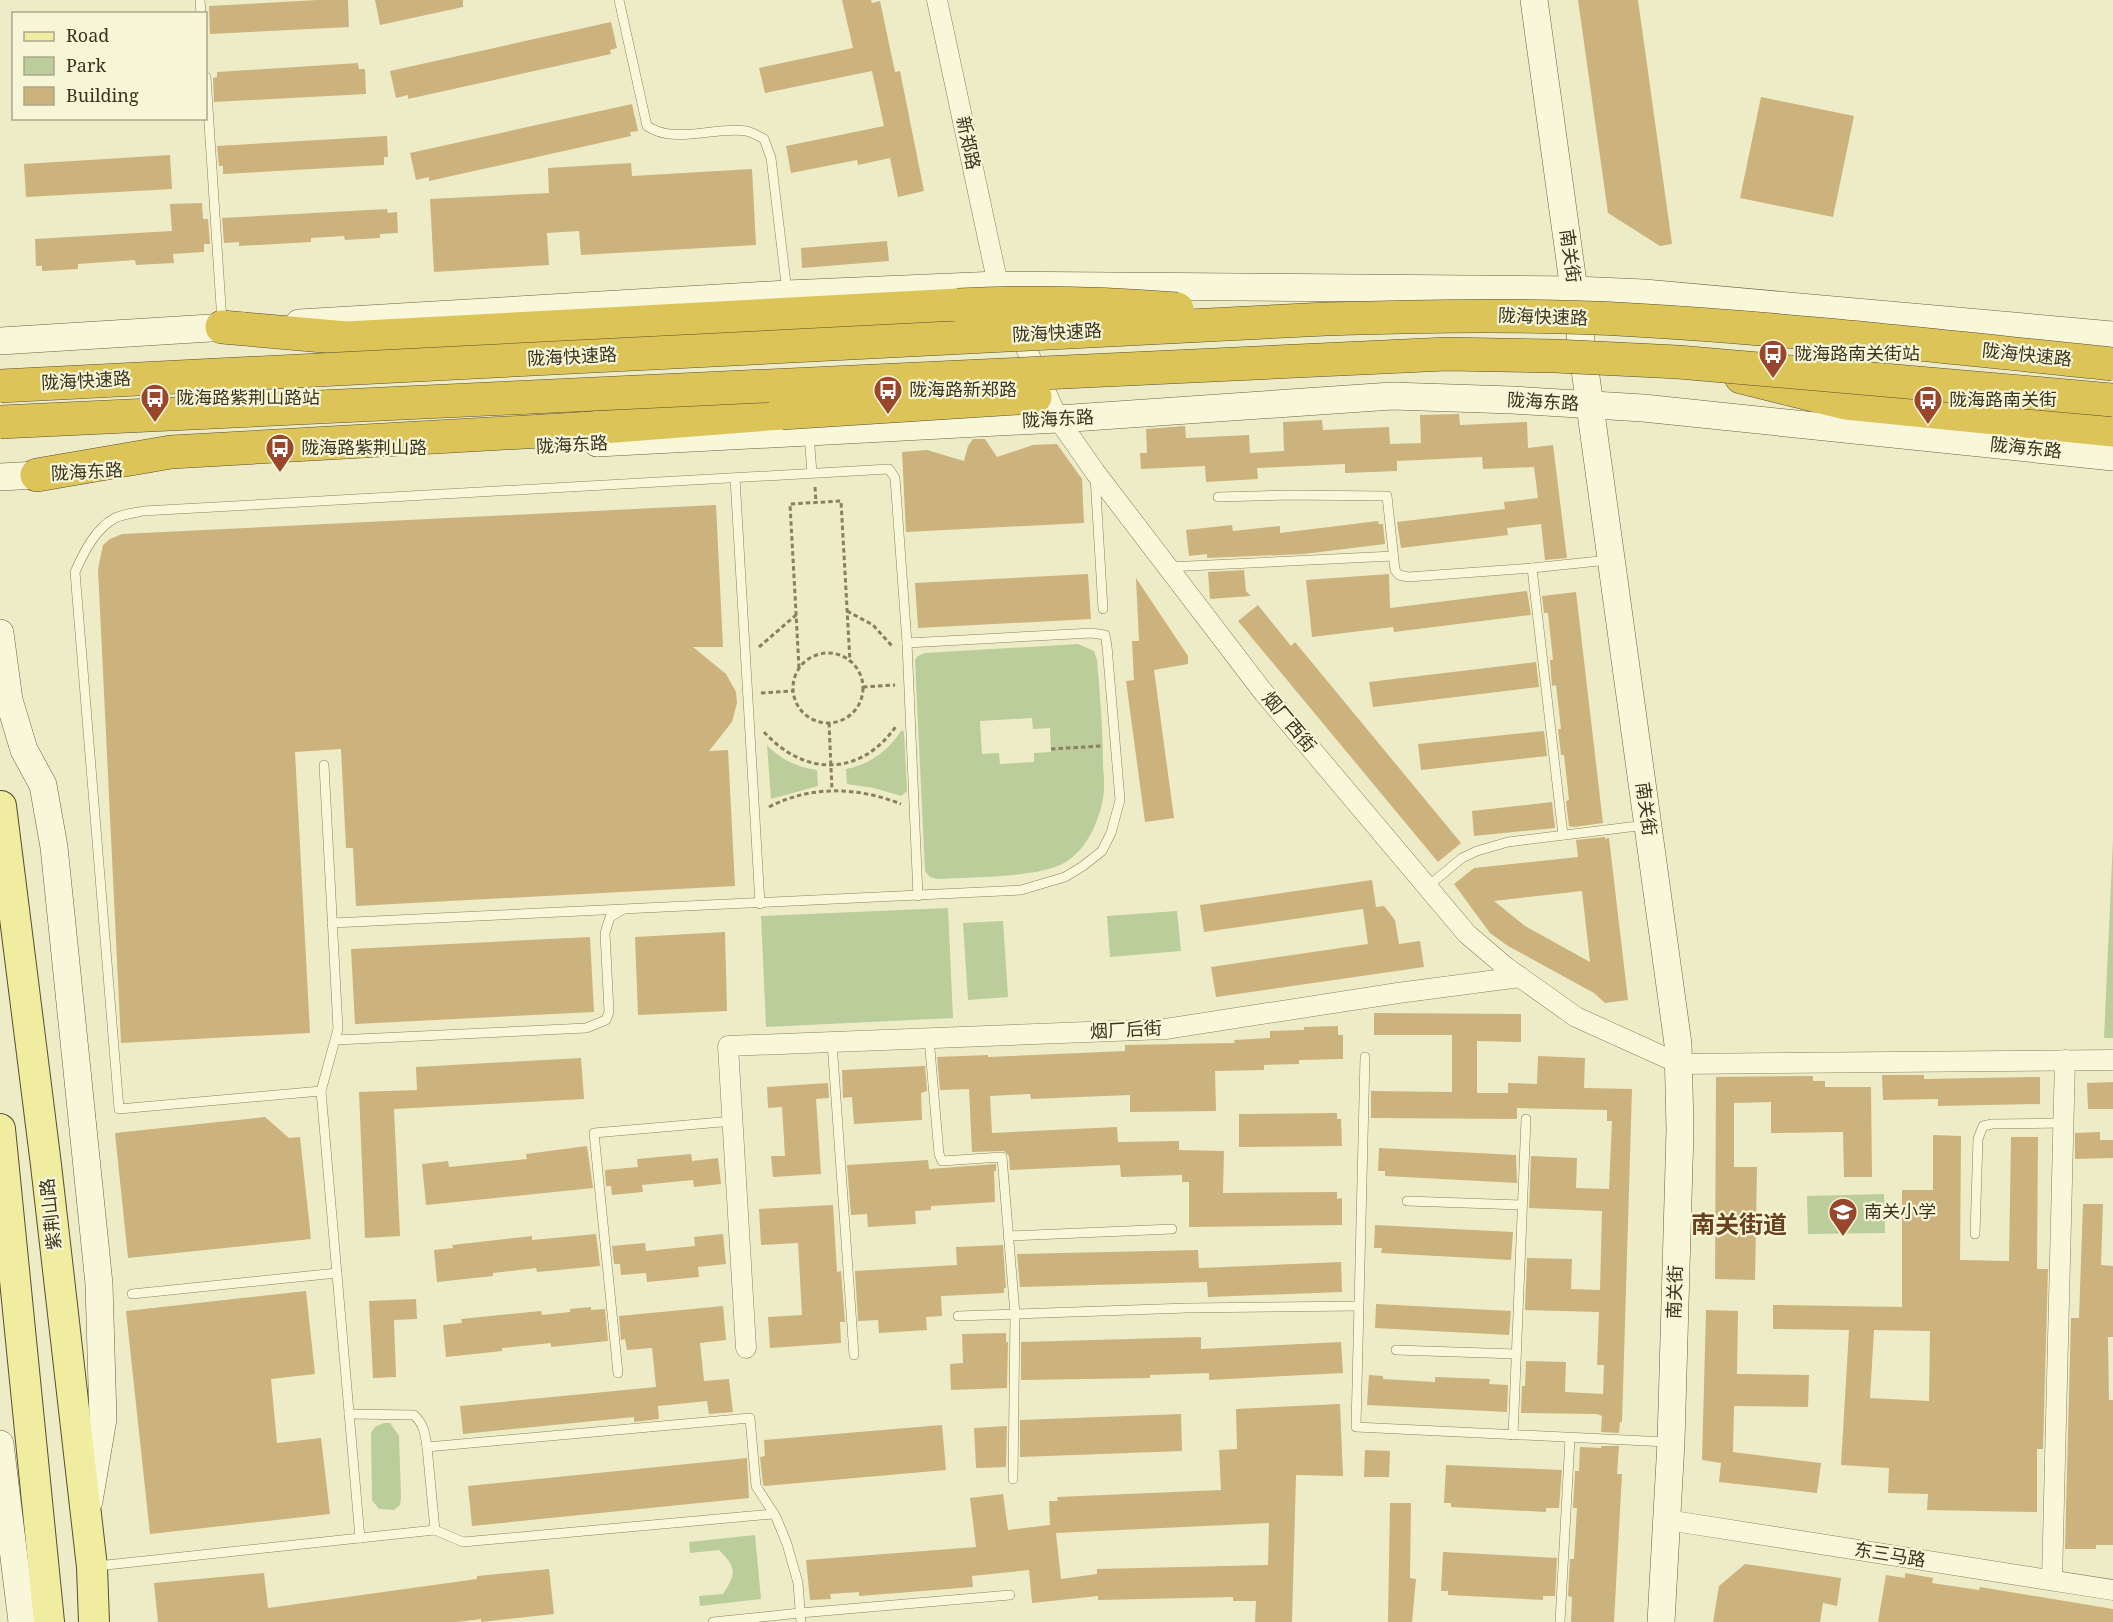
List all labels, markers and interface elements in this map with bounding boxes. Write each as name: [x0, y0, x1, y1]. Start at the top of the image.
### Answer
legend: [12, 12, 207, 120]
text: Road: [66, 23, 109, 47]
text: Park: [66, 53, 106, 77]
text: Building: [66, 83, 139, 107]
street label: 新郑路: [952, 114, 986, 172]
street label: 南关街: [1555, 227, 1587, 284]
street label: 陇海快速路: [1498, 302, 1588, 330]
street label: 陇海快速路: [1011, 318, 1103, 346]
street label: 陇海快速路: [1981, 337, 2073, 371]
bus stop icon: 陇海路南关街站: [1757, 338, 1789, 380]
place label: 陇海路南关街站: [1794, 341, 1920, 365]
street label: 陇海快速路: [526, 342, 618, 370]
street label: 陇海快速路: [40, 366, 132, 394]
bus stop icon: 陇海路新郑路: [872, 374, 904, 416]
place label: 陇海路新郑路: [909, 377, 1017, 401]
bus stop icon: 陇海路紫荆山路站: [139, 382, 171, 424]
bus stop icon: 陇海路南关街: [1912, 384, 1944, 426]
place label: 陇海路紫荆山路站: [176, 385, 320, 409]
street label: 陇海东路: [1506, 387, 1580, 415]
place label: 陇海路南关街: [1949, 387, 2057, 411]
street label: 陇海东路: [1021, 404, 1095, 432]
street label: 陇海东路: [535, 430, 609, 458]
street label: 陇海东路: [1989, 431, 2063, 463]
bus stop icon: 陇海路紫荆山路: [264, 432, 296, 474]
place label: 陇海路紫荆山路: [301, 435, 427, 459]
street label: 陇海东路: [50, 457, 124, 485]
street label: 烟厂西街: [1257, 686, 1322, 757]
street label: 南关街: [1631, 780, 1663, 837]
street label: 烟厂后街: [1089, 1015, 1163, 1043]
street label: 紫荆山路: [34, 1177, 66, 1251]
school or university icon: 南关小学: [1827, 1196, 1859, 1238]
place label: 南关小学: [1864, 1199, 1936, 1223]
district label: 南关街道: [1691, 1207, 1787, 1240]
street label: 南关街: [1661, 1265, 1687, 1319]
street label: 东三马路: [1853, 1537, 1928, 1571]

